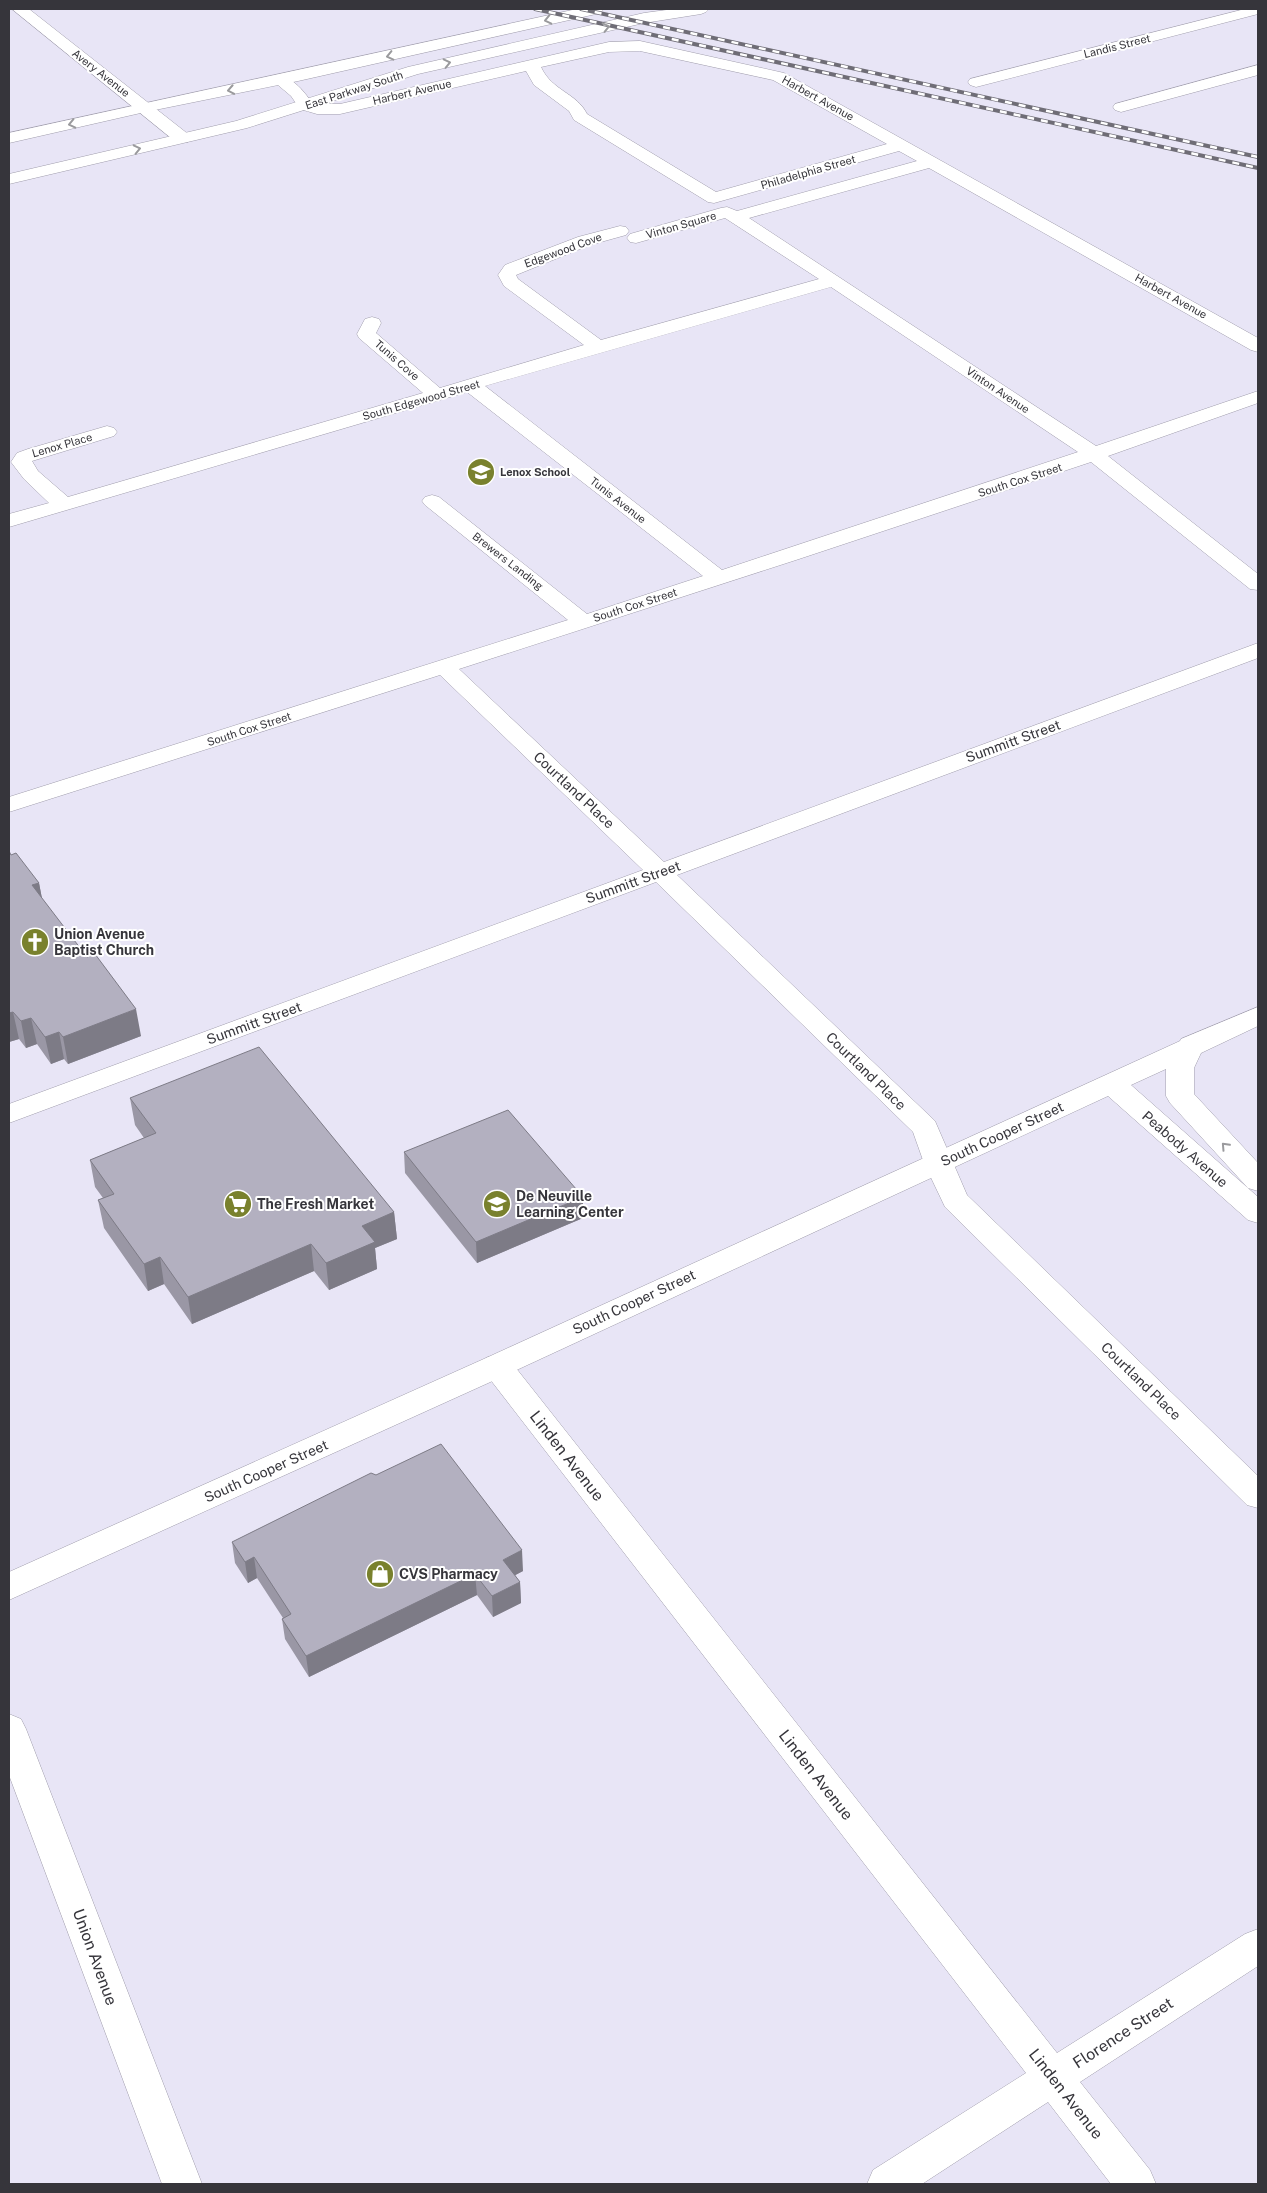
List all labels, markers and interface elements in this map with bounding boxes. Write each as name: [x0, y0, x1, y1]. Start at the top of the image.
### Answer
one-way arrow: [544, 14, 553, 25]
one-way arrow: [601, 22, 610, 33]
street label: Landis Street: [1082, 32, 1152, 60]
street label: Avery Avenue: [70, 47, 132, 99]
one-way arrow: [385, 50, 394, 61]
one-way arrow: [443, 58, 452, 69]
street label: East Parkway South: [304, 68, 404, 112]
street label: Harbert Avenue: [780, 73, 856, 123]
street label: Harbert Avenue: [371, 77, 453, 107]
one-way arrow: [226, 84, 235, 94]
one-way arrow: [67, 118, 76, 129]
one-way arrow: [133, 144, 141, 155]
street label: Philadelphia Street: [759, 153, 857, 191]
street label: Vinton Square: [644, 209, 718, 241]
street label: Edgewood Cove: [523, 230, 603, 270]
street label: Harbert Avenue: [1133, 271, 1209, 321]
street label: Tunis Cove: [372, 337, 422, 383]
street label: Vinton Avenue: [964, 364, 1032, 416]
street label: South Edgewood Street: [361, 377, 481, 423]
street label: Lenox Place: [31, 431, 93, 459]
school or university icon: Lenox School: [466, 457, 496, 487]
street label: South Cox Street: [976, 461, 1064, 499]
place label: Lenox School: [500, 466, 571, 478]
street label: Tunis Avenue: [588, 475, 648, 525]
street label: Brewers Landing: [470, 530, 546, 592]
street label: South Cox Street: [591, 586, 679, 624]
street label: South Cox Street: [205, 710, 293, 748]
street label: Summitt Street: [963, 716, 1063, 766]
street label: Courtland Place: [530, 749, 618, 832]
street label: Summitt Street: [583, 857, 683, 907]
place label: Union Avenue Baptist Church: [54, 926, 154, 958]
church icon: Union Avenue Baptist Church: [20, 927, 50, 957]
street label: Summitt Street: [204, 998, 304, 1048]
street label: Courtland Place: [823, 1029, 909, 1113]
street label: South Cooper Street: [938, 1098, 1066, 1170]
street label: Peabody Avenue: [1139, 1108, 1231, 1190]
one-way arrow: [1222, 1142, 1231, 1151]
place label: De Neuville Learning Center: [516, 1188, 624, 1220]
supermarket icon: The Fresh Market: [223, 1189, 253, 1219]
school or university icon: De Neuville Learning Center: [482, 1189, 512, 1219]
place label: The Fresh Market: [257, 1196, 374, 1212]
street label: South Cooper Street: [570, 1266, 698, 1338]
street label: Courtland Place: [1098, 1339, 1184, 1423]
street label: Linden Avenue: [526, 1407, 608, 1505]
street label: South Cooper Street: [202, 1436, 330, 1506]
shop icon: CVS Pharmacy: [365, 1559, 395, 1589]
place label: CVS Pharmacy: [399, 1566, 498, 1582]
street label: Linden Avenue: [775, 1726, 857, 1824]
street label: Union Avenue: [69, 1906, 121, 2008]
street label: Florence Street: [1069, 1994, 1177, 2072]
street label: Linden Avenue: [1025, 2045, 1107, 2143]

